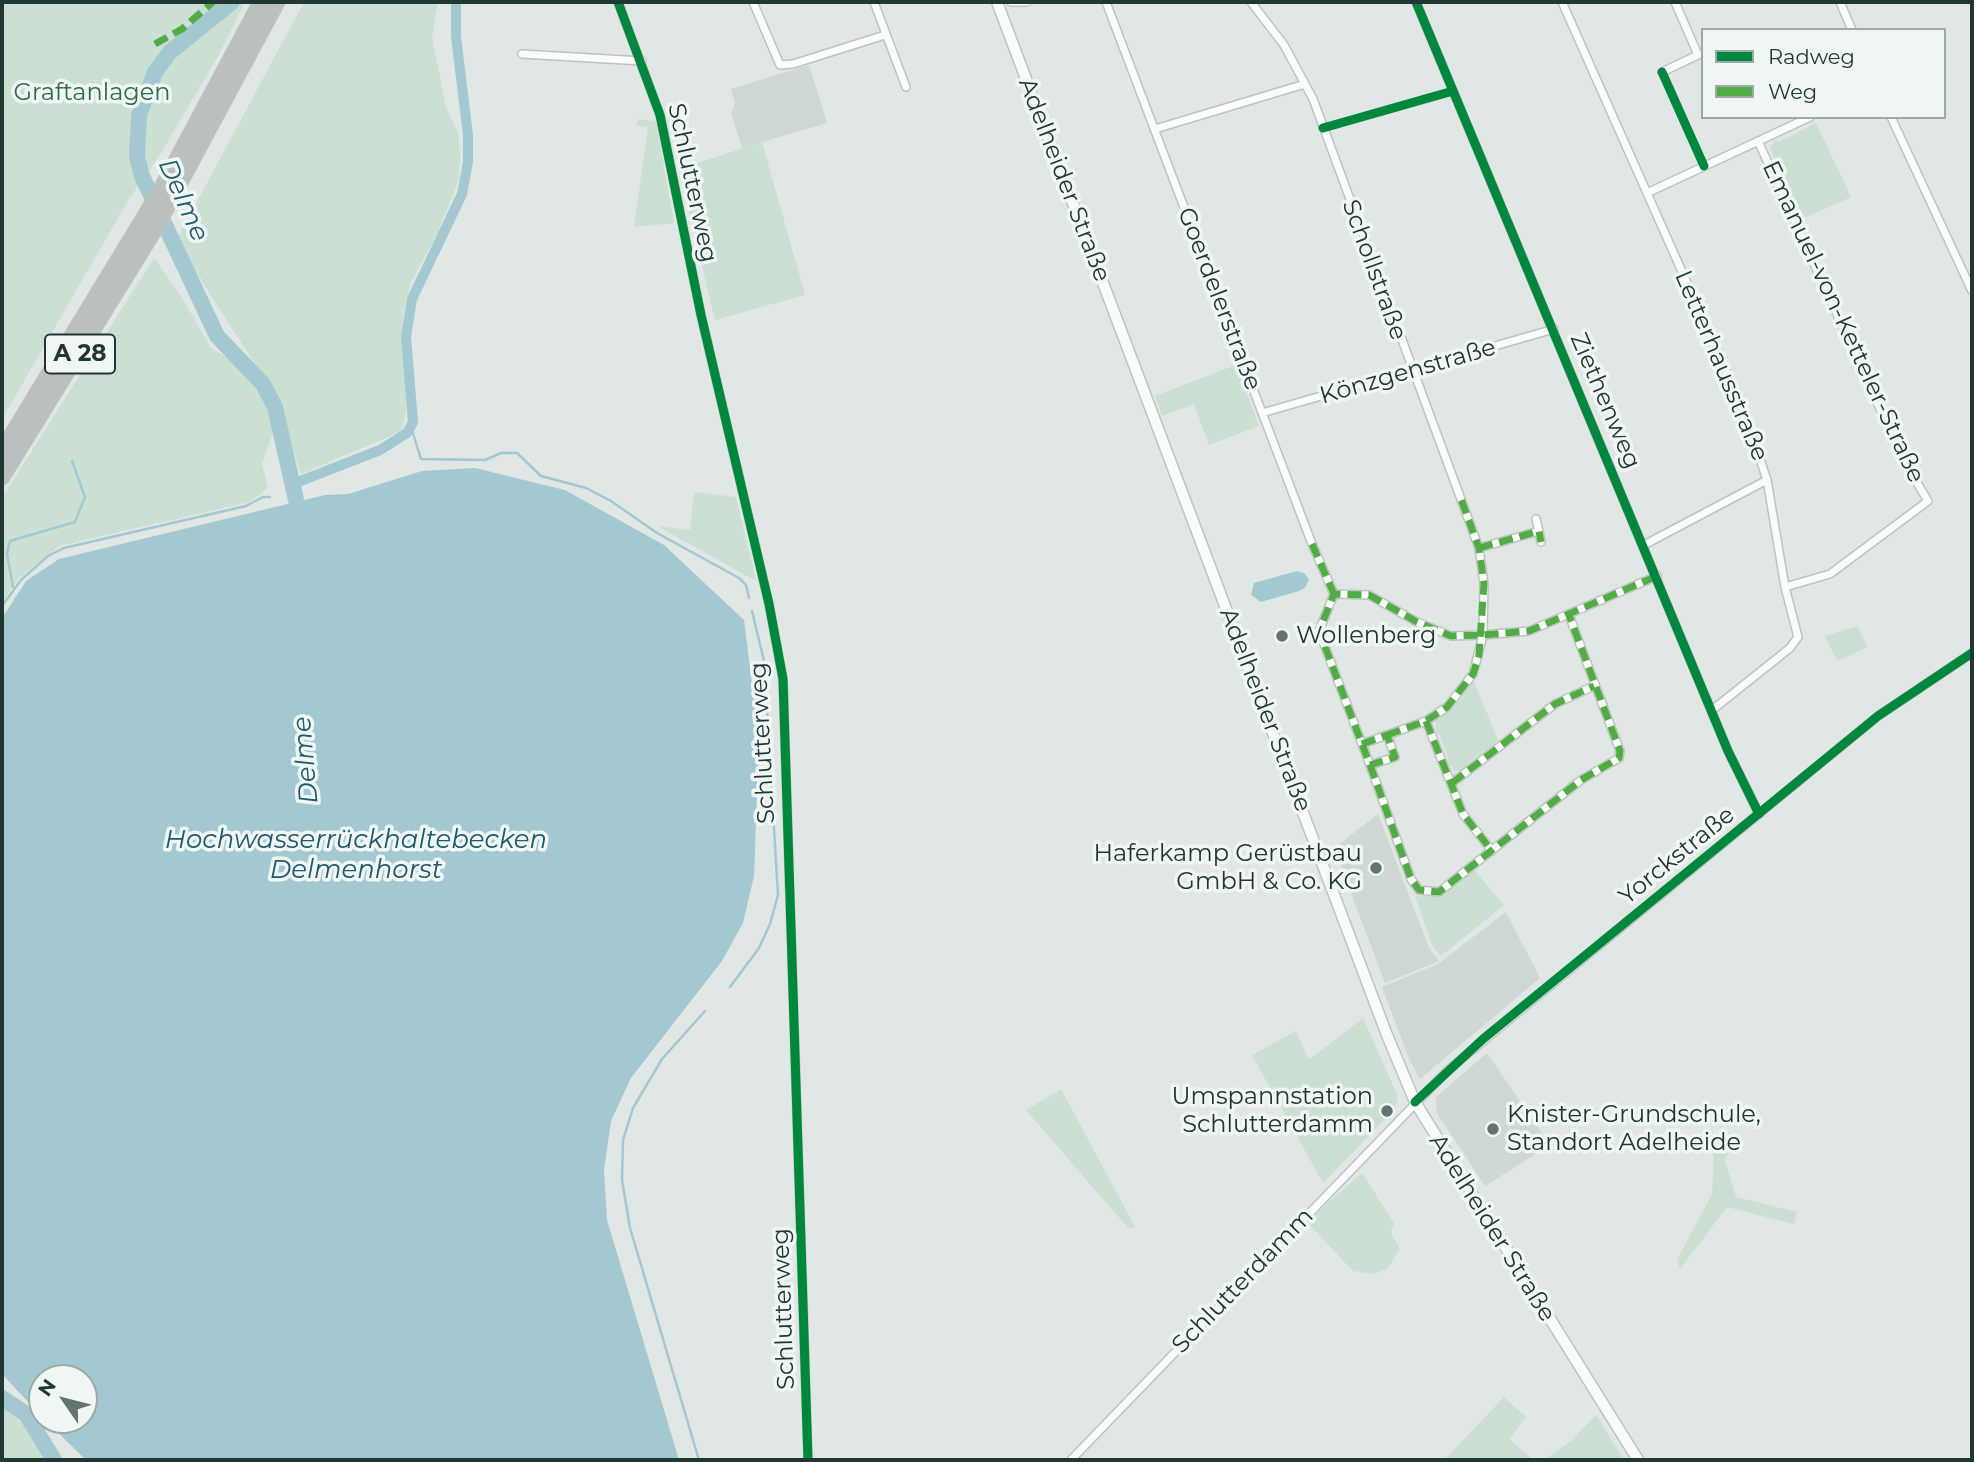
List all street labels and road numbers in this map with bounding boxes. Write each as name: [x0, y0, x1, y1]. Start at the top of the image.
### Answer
street label: Adelheider Straße: [1012, 74, 1116, 286]
street label: Schlutterweg: [661, 101, 723, 265]
street label: Emanuel-von-Ketteler-Straße: [1756, 156, 1930, 488]
street label: Schollstraße: [1335, 196, 1413, 344]
street label: Goerdelerstraße: [1171, 204, 1267, 394]
street label: Letterhausstraße: [1668, 266, 1774, 466]
street label: Ziethenweg: [1563, 329, 1647, 473]
street label: Könzgenstraße: [1317, 333, 1499, 411]
road number: A 28: [45, 334, 115, 374]
street label: Adelheider Straße: [1213, 604, 1317, 816]
street label: Schlutterweg: [744, 661, 782, 825]
street label: Yorckstraße: [1613, 801, 1741, 911]
street label: Adelheider Straße: [1423, 1129, 1561, 1327]
street label: Schlutterdamm: [1166, 1202, 1320, 1360]
street label: Schlutterweg: [767, 1228, 801, 1390]

